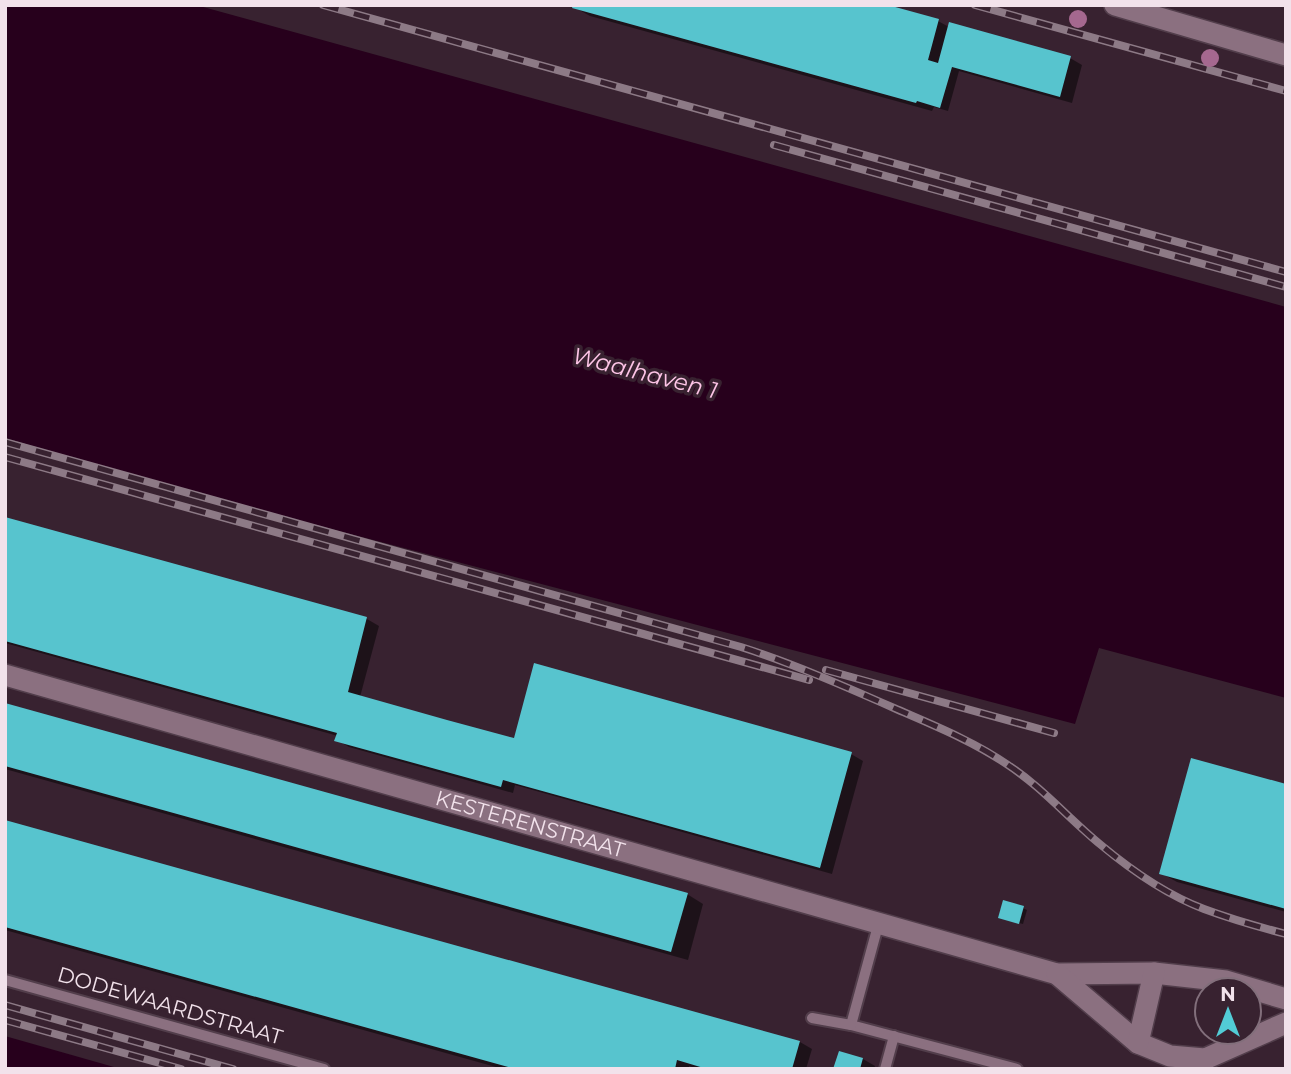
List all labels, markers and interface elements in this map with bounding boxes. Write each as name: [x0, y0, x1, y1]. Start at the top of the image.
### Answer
water label: Waalhaven 1: [570, 341, 720, 405]
street label: KESTERENSTRAAT: [433, 785, 628, 863]
street label: DODEWAARDSTRAAT: [55, 961, 286, 1050]
north arrow: [1193, 976, 1263, 1046]
text: N: [1220, 983, 1236, 1006]

